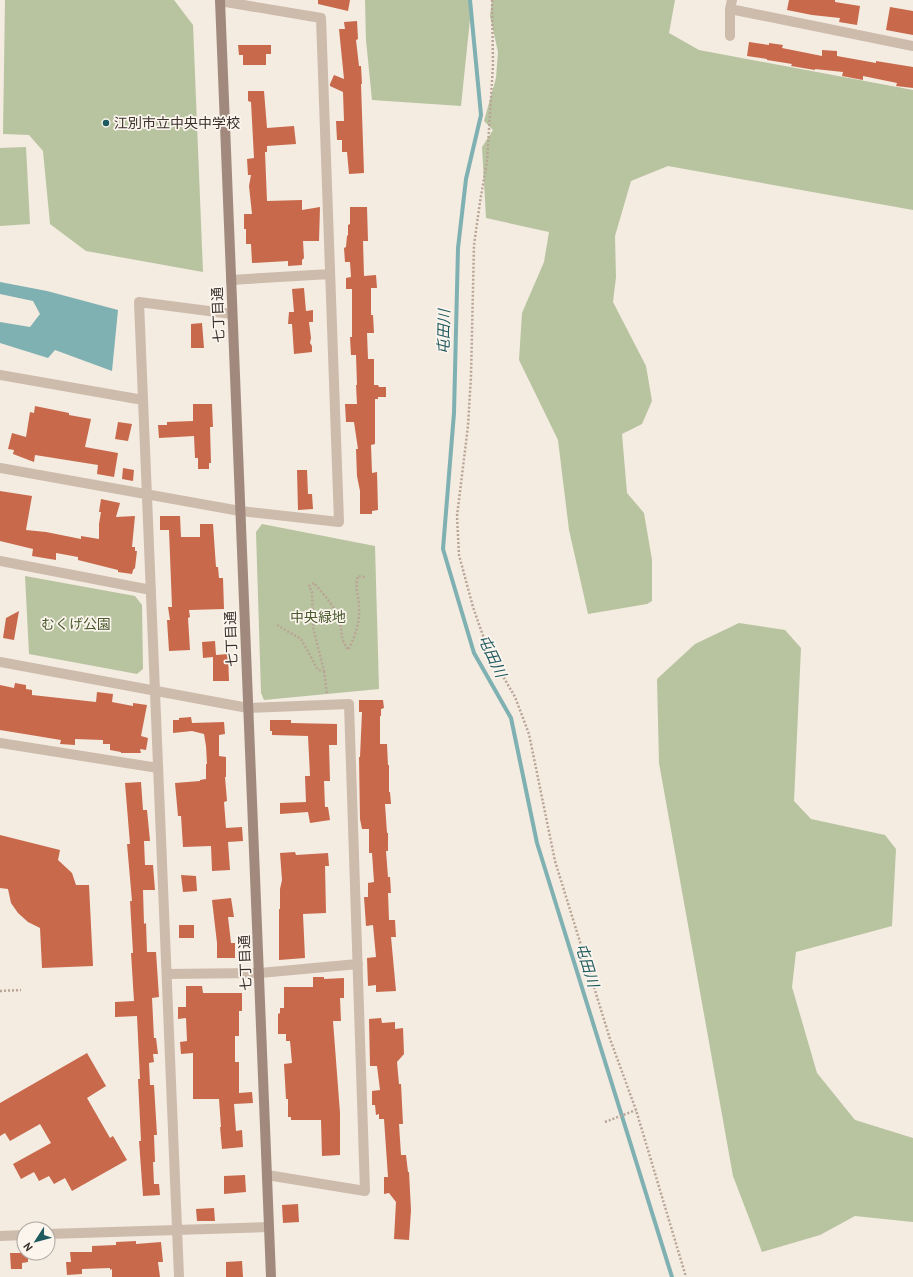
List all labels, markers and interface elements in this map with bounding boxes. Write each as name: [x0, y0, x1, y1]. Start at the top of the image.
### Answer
place label: 江別市立中央中学校: [114, 114, 240, 132]
marker: 江別市立中央中学校: [101, 118, 111, 128]
street label: 七丁目通: [208, 287, 228, 343]
water label: 屯田川: [434, 307, 453, 355]
park label: 中央緑地: [290, 608, 346, 626]
street label: 七丁目通: [221, 611, 241, 667]
park label: むくげ公園: [41, 615, 111, 633]
water label: 屯田川: [474, 631, 511, 682]
street label: 七丁目通: [235, 935, 255, 991]
water label: 屯田川: [572, 941, 604, 991]
north arrow: [16, 1221, 56, 1261]
text: N: [20, 1240, 36, 1254]

